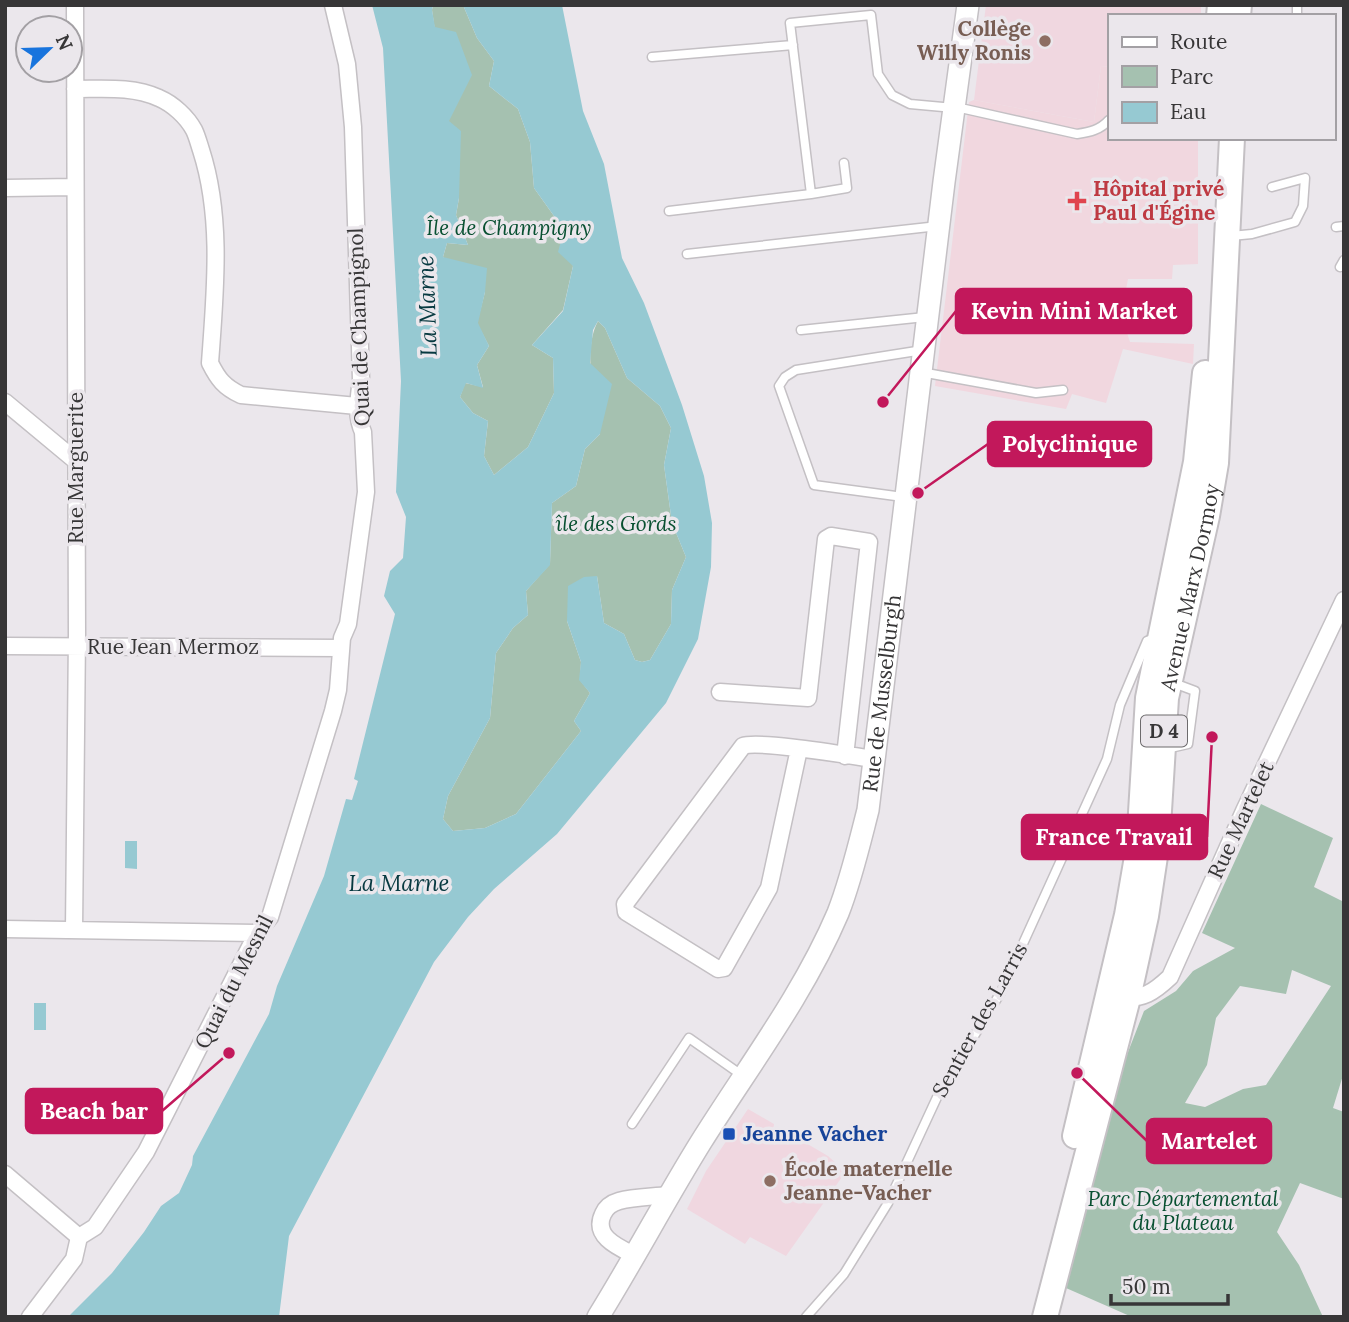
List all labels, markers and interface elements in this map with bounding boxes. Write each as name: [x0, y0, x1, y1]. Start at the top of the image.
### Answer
north arrow: [14, 14, 84, 84]
legend: [1108, 14, 1335, 140]
place label: Collège Willy Ronis: [917, 15, 1031, 66]
text: Route: [1170, 28, 1227, 55]
text: N: [51, 31, 79, 54]
marker: Collège Willy Ronis: [1037, 33, 1053, 49]
text: Parc: [1170, 63, 1214, 90]
text: Eau: [1170, 98, 1206, 125]
place label: Hôpital privé Paul d'Égine: [1093, 175, 1224, 226]
marker: Hôpital privé Paul d'Égine: [1067, 191, 1087, 211]
park label: Île de Champigny: [426, 214, 592, 241]
street label: Quai de Champignol: [342, 227, 375, 427]
water label: La Marne: [410, 255, 443, 357]
callout: Kevin Mini Market: [956, 289, 1191, 333]
text: Kevin Mini Market: [971, 296, 1178, 325]
street label: Rue Marguerite: [62, 392, 89, 544]
callout: Polyclinique: [988, 422, 1151, 466]
text: Polyclinique: [1002, 429, 1138, 458]
street label: Avenue Marx Dormoy: [1154, 481, 1225, 695]
park label: île des Gords: [555, 510, 677, 537]
street label: Rue de Musselburgh: [856, 593, 907, 794]
street label: Rue Jean Mermoz: [87, 633, 259, 660]
road number: D 4: [1141, 716, 1187, 746]
street label: Rue Martelet: [1202, 756, 1280, 883]
callout: France Travail: [1022, 815, 1207, 859]
text: France Travail: [1035, 822, 1193, 851]
water label: La Marne: [349, 868, 450, 897]
street label: Quai du Mesnil: [188, 910, 279, 1053]
street label: Sentier des Larris: [926, 938, 1033, 1102]
callout: Beach bar: [26, 1089, 162, 1133]
text: Beach bar: [40, 1096, 148, 1125]
callout: Martelet: [1147, 1119, 1271, 1163]
place label: Jeanne Vacher: [743, 1120, 887, 1147]
marker: Jeanne Vacher: [721, 1126, 737, 1142]
text: Martelet: [1161, 1126, 1258, 1155]
place label: École maternelle Jeanne-Vacher: [784, 1155, 952, 1206]
marker: École maternelle Jeanne-Vacher: [762, 1173, 778, 1189]
park label: Parc Départemental du Plateau: [1087, 1185, 1279, 1236]
scale bar: [1111, 1262, 1228, 1306]
text: 50 m: [1122, 1273, 1171, 1300]

